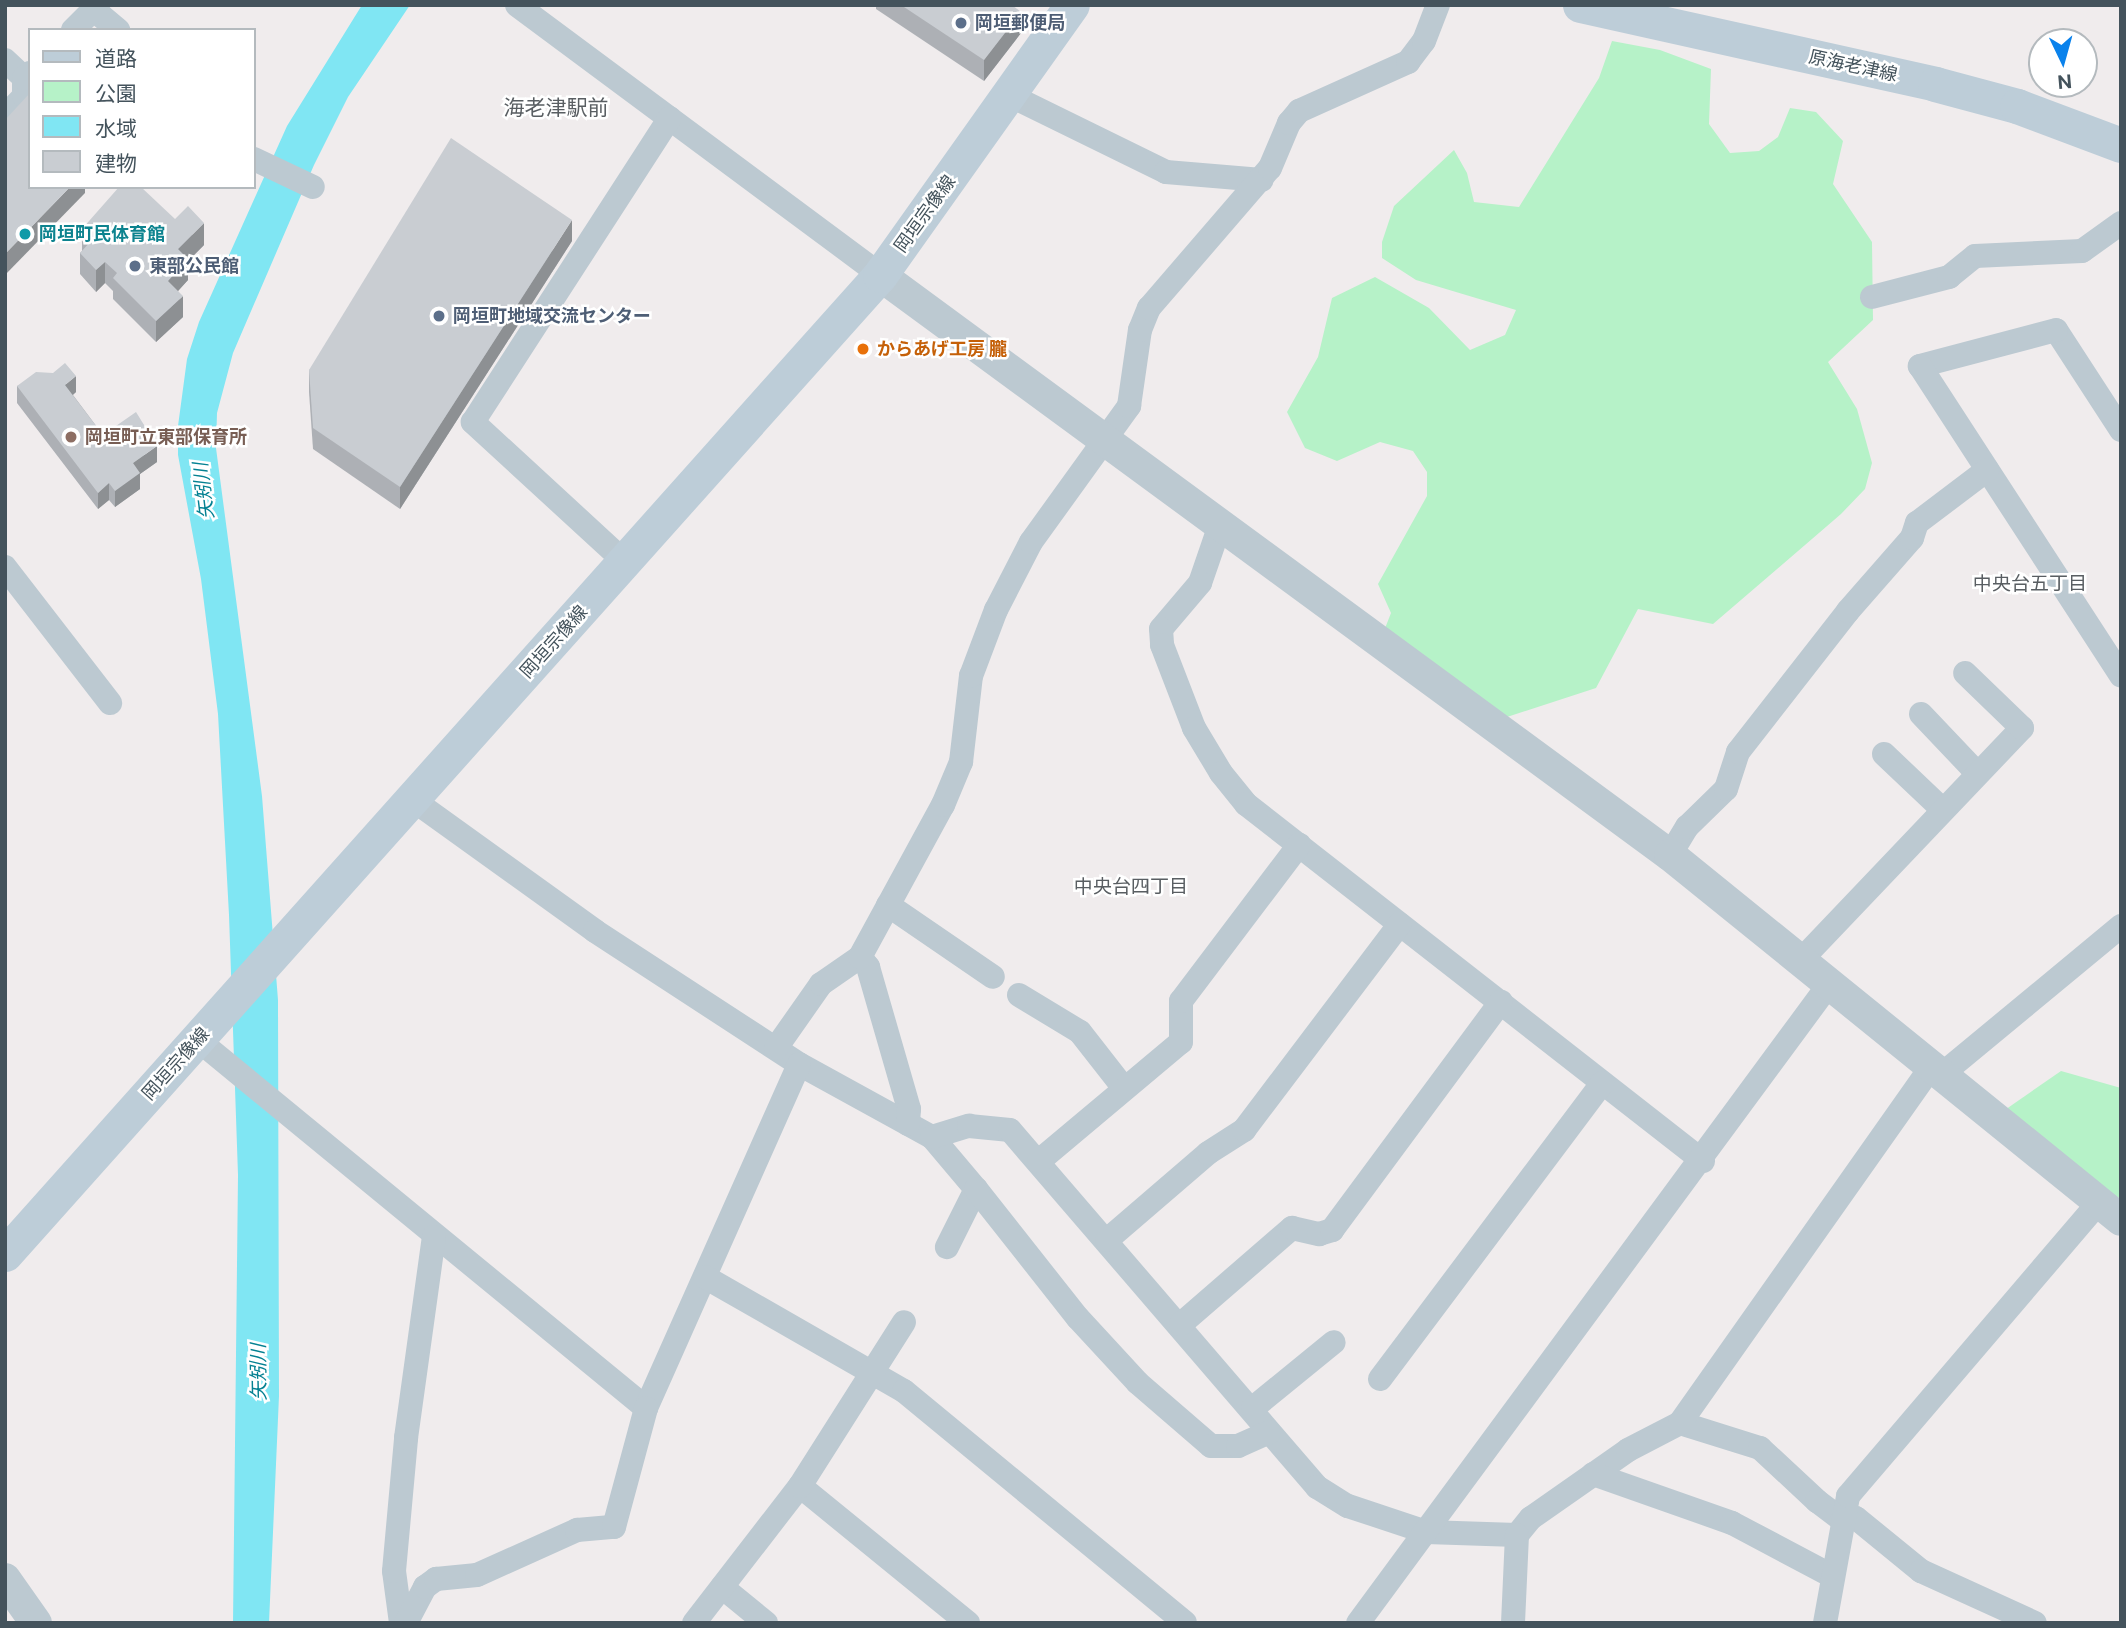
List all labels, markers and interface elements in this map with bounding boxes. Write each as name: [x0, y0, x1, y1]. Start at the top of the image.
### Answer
place label: 岡垣郵便局: [975, 12, 1065, 34]
marker: 岡垣郵便局: [953, 15, 969, 31]
legend: [28, 28, 256, 189]
north arrow: [2028, 28, 2098, 98]
text: 道路: [95, 46, 137, 71]
street label: 原海老津線: [1807, 46, 1899, 86]
text: N: [2056, 70, 2073, 94]
text: 公園: [95, 81, 137, 106]
district label: 海老津駅前: [504, 95, 608, 121]
text: 水域: [95, 116, 137, 141]
text: 建物: [95, 151, 137, 176]
street label: 岡垣宗像線: [890, 171, 960, 257]
place label: 岡垣町民体育館: [39, 223, 165, 245]
marker: 岡垣町民体育館: [17, 226, 33, 242]
place label: 東部公民館: [149, 255, 239, 277]
marker: 東部公民館: [127, 258, 143, 274]
place label: 岡垣町地域交流センター: [453, 305, 651, 327]
marker: 岡垣町地域交流センター: [431, 308, 447, 324]
place label: からあげ工房 朧: [877, 338, 1007, 360]
marker: からあげ工房 朧: [855, 341, 871, 357]
place label: 岡垣町立東部保育所: [85, 426, 247, 448]
marker: 岡垣町立東部保育所: [63, 429, 79, 445]
water label: 矢矧川: [189, 461, 219, 521]
district label: 中央台五丁目: [1973, 573, 2087, 595]
street label: 岡垣宗像線: [516, 601, 592, 683]
district label: 中央台四丁目: [1074, 876, 1188, 898]
street label: 岡垣宗像線: [138, 1023, 214, 1105]
water label: 矢矧川: [247, 1343, 271, 1401]

